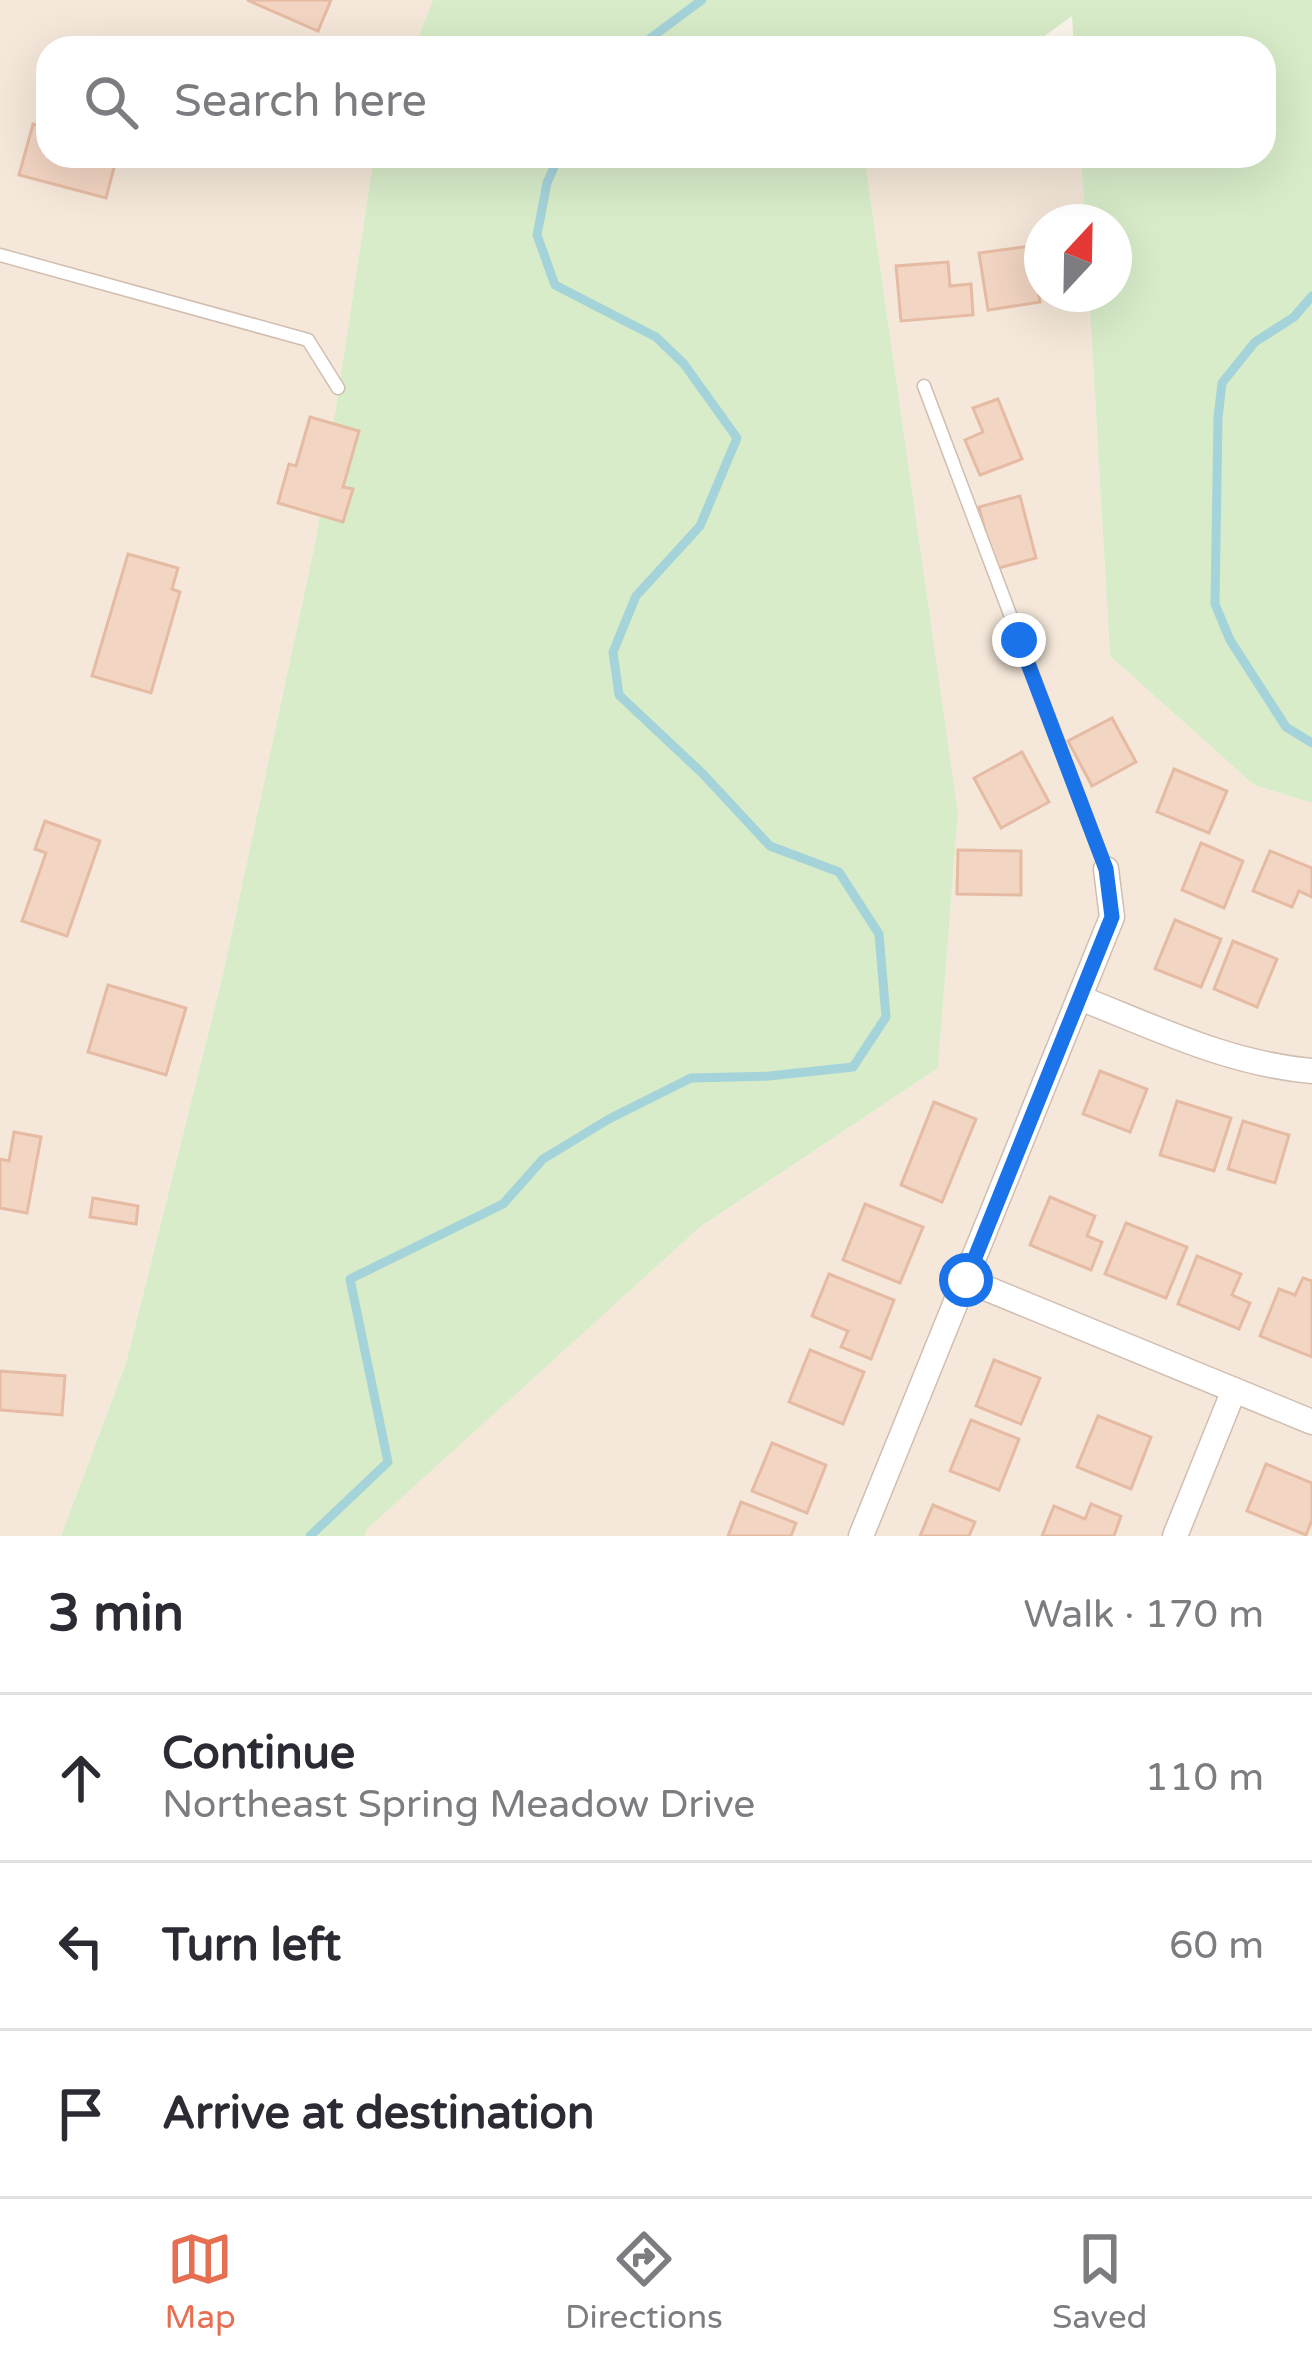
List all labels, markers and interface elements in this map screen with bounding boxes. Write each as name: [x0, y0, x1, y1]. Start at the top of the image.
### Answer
search box: [36, 36, 1276, 168]
icon: search: [78, 69, 144, 135]
text: Search here: [174, 75, 427, 129]
north arrow: [1024, 204, 1132, 312]
route end: [992, 613, 1046, 667]
route start: [939, 1253, 993, 1307]
text: 3 min: [48, 1583, 184, 1645]
text: Walk · 170 m: [1023, 1591, 1264, 1638]
text: Continue: [162, 1727, 355, 1781]
icon: ahead: [48, 1745, 114, 1811]
text: 110 m: [1145, 1754, 1264, 1801]
text: Northeast Spring Meadow Drive: [162, 1781, 755, 1828]
icon: left: [48, 1913, 114, 1979]
text: Turn left: [162, 1919, 341, 1973]
text: 60 m: [1169, 1922, 1264, 1969]
icon: arrive: [48, 2081, 114, 2147]
text: Arrive at destination: [162, 2087, 594, 2141]
tab: Map: [165, 2226, 236, 2337]
tab: Directions: [565, 2226, 723, 2337]
tab: Saved: [1052, 2226, 1147, 2337]

